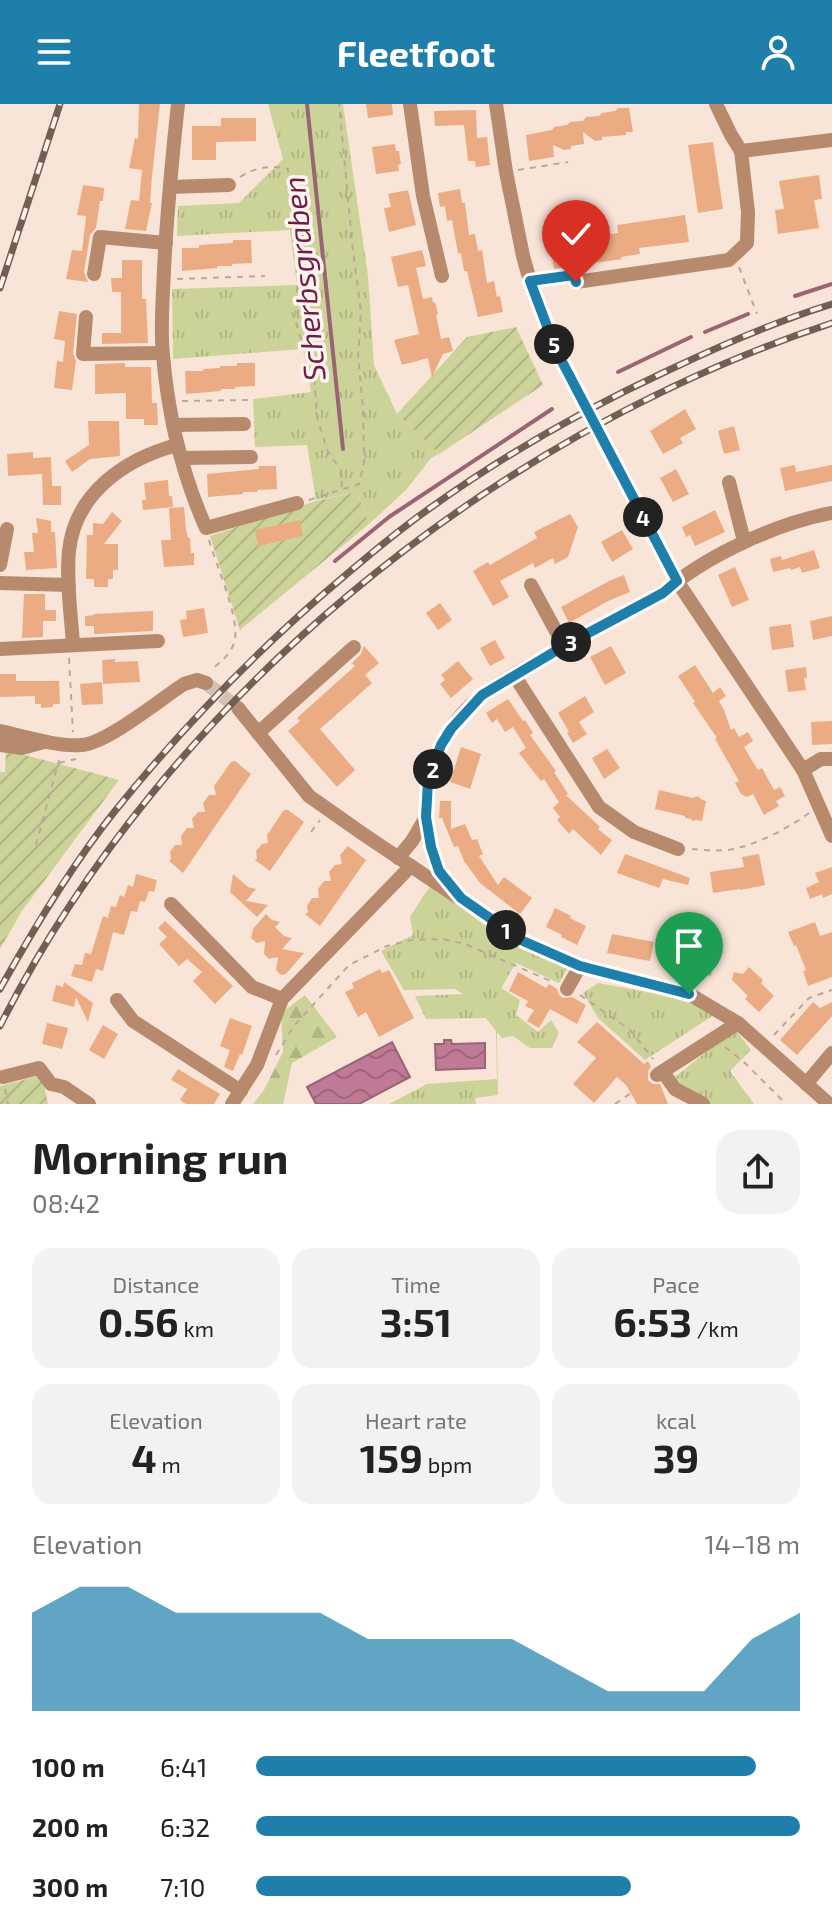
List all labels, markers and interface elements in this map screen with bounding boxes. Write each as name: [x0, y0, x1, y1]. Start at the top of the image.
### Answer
icon: menu: [32, 30, 76, 74]
icon: person: [756, 30, 800, 74]
text: Fleetfoot: [337, 31, 495, 74]
water label: Scherbsgraben: [274, 175, 332, 383]
pin: [542, 200, 610, 282]
icon: check: [554, 212, 598, 256]
pin: 5: [534, 324, 574, 364]
text: 5: [548, 331, 560, 357]
pin: 4: [623, 497, 663, 537]
text: 4: [636, 504, 650, 530]
pin: 3: [551, 622, 591, 662]
text: 3: [565, 629, 577, 655]
pin: 2: [413, 749, 453, 789]
text: 2: [427, 756, 439, 782]
pin: 1: [486, 910, 526, 950]
pin: [655, 912, 723, 994]
text: 1: [501, 917, 511, 943]
icon: arrive: [667, 924, 711, 968]
text: Morning run: [32, 1130, 288, 1183]
button: share: [716, 1130, 800, 1214]
text: 08:42: [32, 1187, 100, 1218]
text: Distance: [113, 1271, 199, 1297]
text: Time: [391, 1271, 441, 1297]
text: Pace: [652, 1271, 700, 1297]
text: 0.56: [98, 1297, 179, 1345]
text: 3:51: [380, 1297, 452, 1345]
text: 6:53: [613, 1297, 692, 1345]
text: km: [179, 1315, 214, 1341]
text: /km: [692, 1315, 739, 1341]
text: Elevation: [109, 1407, 203, 1433]
text: Heart rate: [365, 1407, 467, 1433]
text: kcal: [656, 1407, 696, 1433]
text: 4: [131, 1433, 157, 1481]
text: 159: [360, 1433, 423, 1481]
text: 39: [653, 1433, 699, 1481]
text: m: [157, 1451, 181, 1477]
text: bpm: [423, 1451, 472, 1477]
text: Elevation: [32, 1528, 142, 1559]
text: 14–18 m: [704, 1528, 800, 1559]
text: 100 m: [32, 1751, 105, 1782]
text: 6:41: [160, 1751, 207, 1782]
text: 200 m: [32, 1811, 108, 1842]
text: 6:32: [160, 1811, 210, 1842]
text: 300 m: [32, 1871, 108, 1902]
text: 7:10: [160, 1871, 205, 1902]

